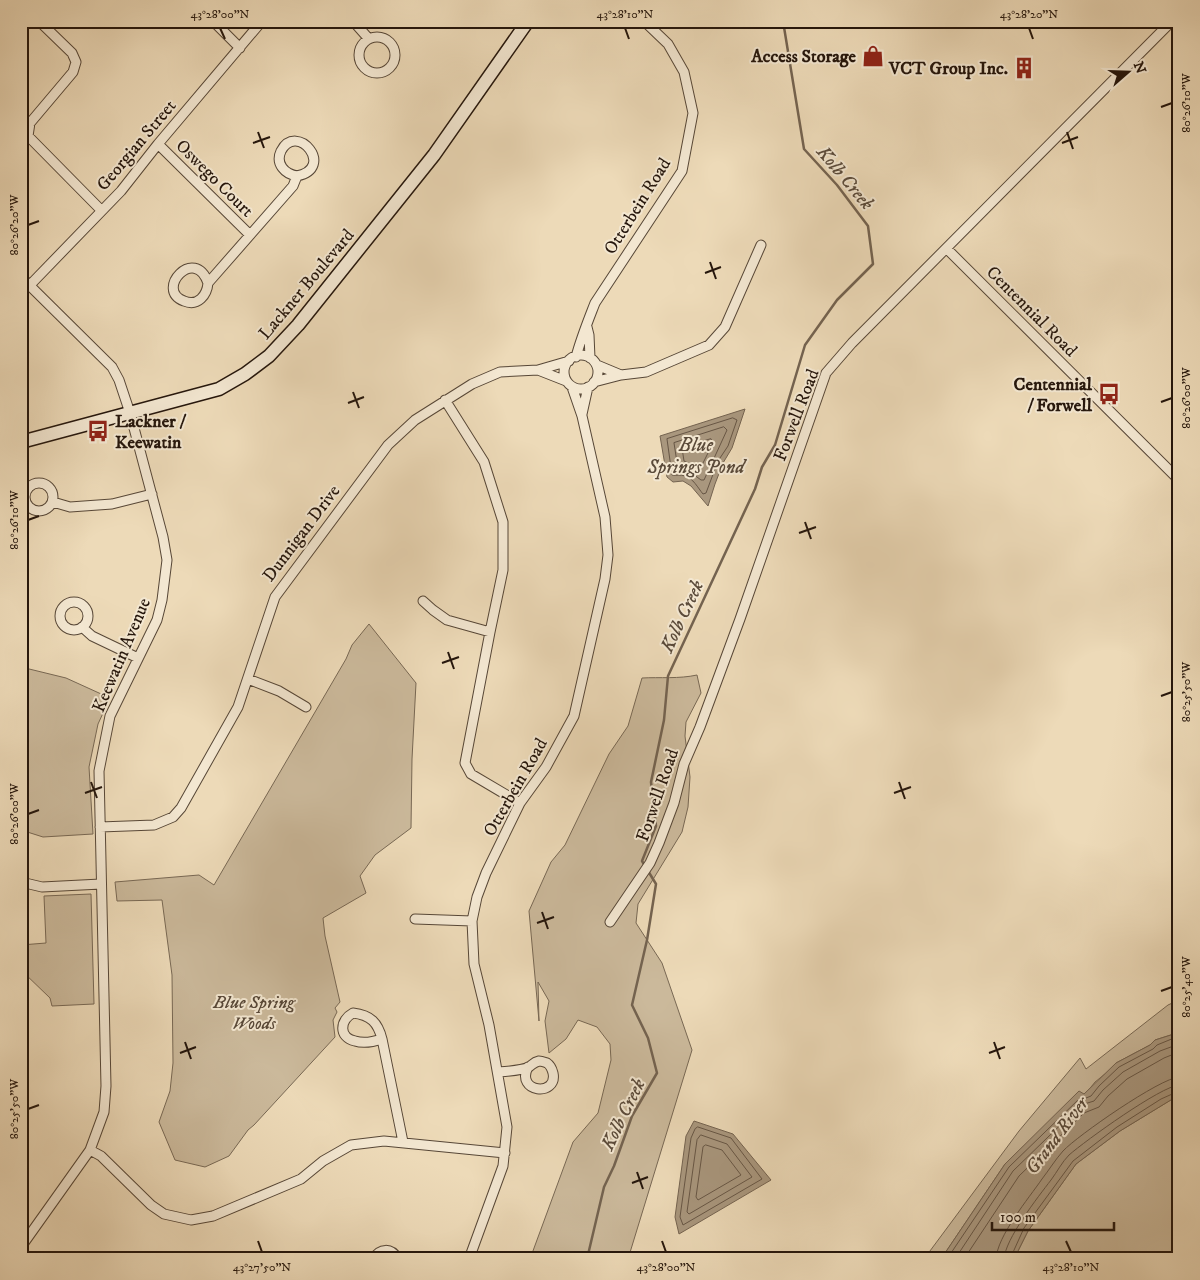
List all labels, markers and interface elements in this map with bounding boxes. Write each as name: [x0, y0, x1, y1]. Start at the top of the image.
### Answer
text: 43°28'00"N: [191, 7, 250, 22]
text: 43°28'10"N: [597, 7, 654, 22]
text: 43°28'20"N: [1000, 7, 1058, 22]
shop icon: Access Storage: [860, 43, 886, 69]
place label: Access Storage: [750, 46, 857, 68]
north arrow: [1102, 48, 1152, 98]
building icon: VCT Group Inc.: [1011, 55, 1037, 81]
place label: VCT Group Inc.: [888, 58, 1008, 80]
text: N: [1129, 59, 1150, 77]
text: 80°26'10"W: [1179, 72, 1194, 133]
street label: Georgian Street: [92, 95, 181, 196]
street label: Oswego Court: [171, 135, 258, 222]
water label: Kolb Creek: [811, 140, 878, 215]
street label: Otterbein Road: [600, 154, 676, 259]
text: 80°26'20"W: [7, 194, 22, 255]
street label: Lackner Boulevard: [254, 225, 359, 344]
street label: Centennial Road: [981, 262, 1081, 362]
street label: Forwell Road: [769, 366, 825, 465]
text: 80°26'00"W: [1179, 366, 1194, 429]
place label: Centennial / Forwell: [1014, 374, 1093, 417]
bus stop icon: Centennial / Forwell: [1096, 381, 1122, 407]
place label: Lackner / Keewatin: [115, 411, 187, 454]
bus stop icon: Lackner / Keewatin: [85, 418, 111, 444]
water label: Blue Springs Pond: [647, 434, 747, 480]
street label: Dunnigan Drive: [258, 481, 345, 586]
text: 80°26'10"W: [7, 489, 22, 550]
water label: Kolb Creek: [655, 577, 709, 657]
street label: Keewatin Avenue: [88, 595, 156, 716]
text: 80°25'50"W: [1179, 661, 1194, 722]
street label: Otterbein Road: [479, 735, 553, 840]
street label: Forwell Road: [632, 746, 684, 845]
text: 80°26'00"W: [7, 782, 22, 845]
text: 80°25'40"W: [1179, 955, 1194, 1018]
park label: Blue Spring Woods: [212, 992, 296, 1035]
water label: Kolb Creek: [596, 1075, 651, 1155]
text: 80°25'50"W: [7, 1078, 22, 1139]
water label: Grand River: [1021, 1091, 1095, 1179]
scale bar: [992, 1200, 1115, 1232]
text: 100 m: [1000, 1208, 1036, 1227]
text: 43°27'50"N: [233, 1260, 291, 1275]
text: 43°28'00"N: [637, 1260, 696, 1275]
text: 43°28'10"N: [1043, 1260, 1100, 1275]

